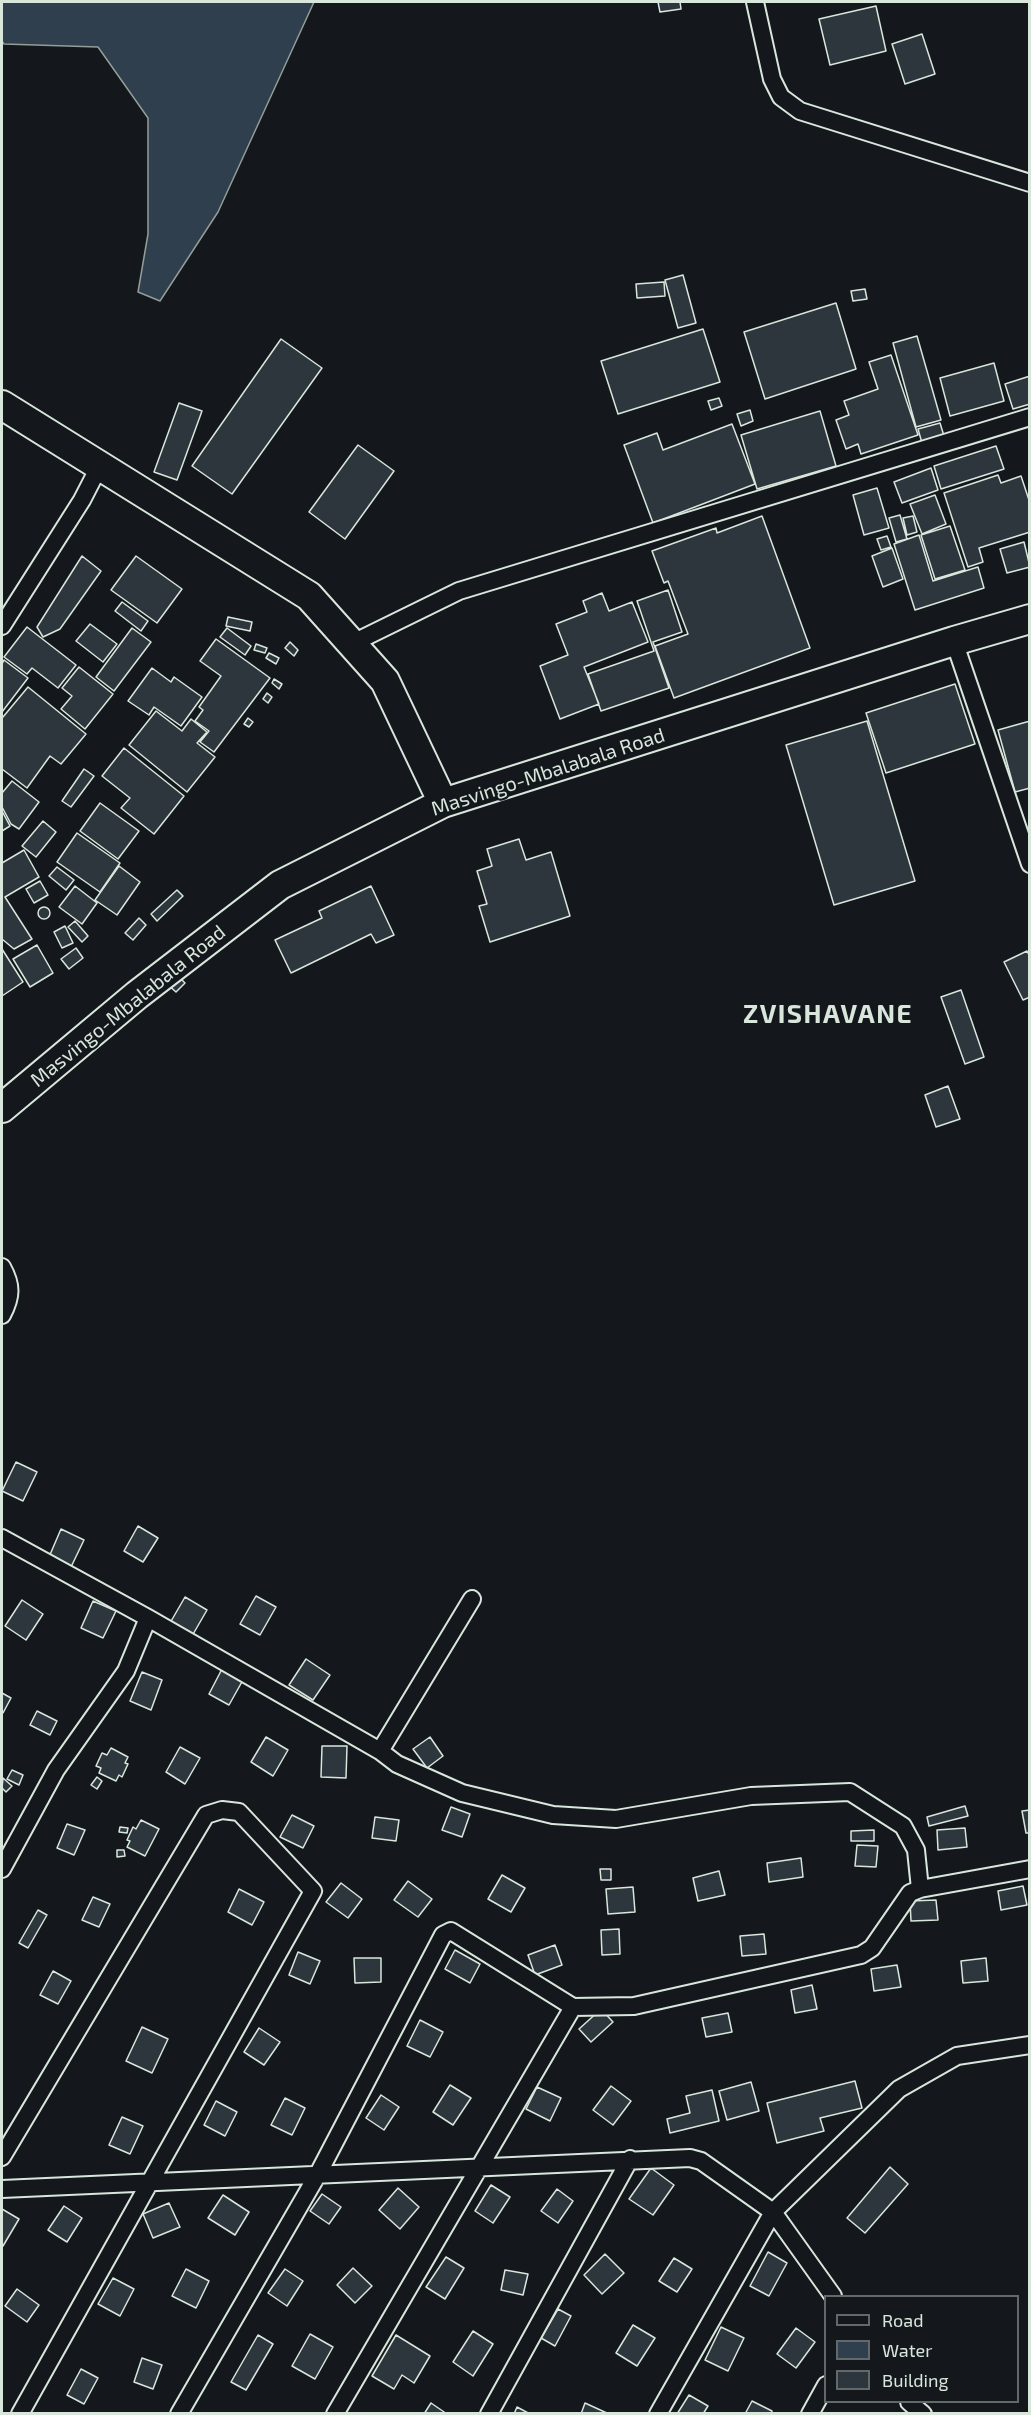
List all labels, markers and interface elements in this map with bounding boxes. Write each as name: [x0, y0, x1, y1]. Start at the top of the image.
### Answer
street label: Masvingo-Mbalabala Road: [428, 723, 668, 821]
street label: Masvingo-Mbalabala Road: [26, 920, 230, 1092]
district label: ZVISHAVANE: [743, 998, 913, 1030]
legend: [824, 2295, 1019, 2403]
text: Road: [882, 2309, 923, 2331]
text: Water: [882, 2339, 932, 2361]
text: Building: [882, 2369, 949, 2391]

